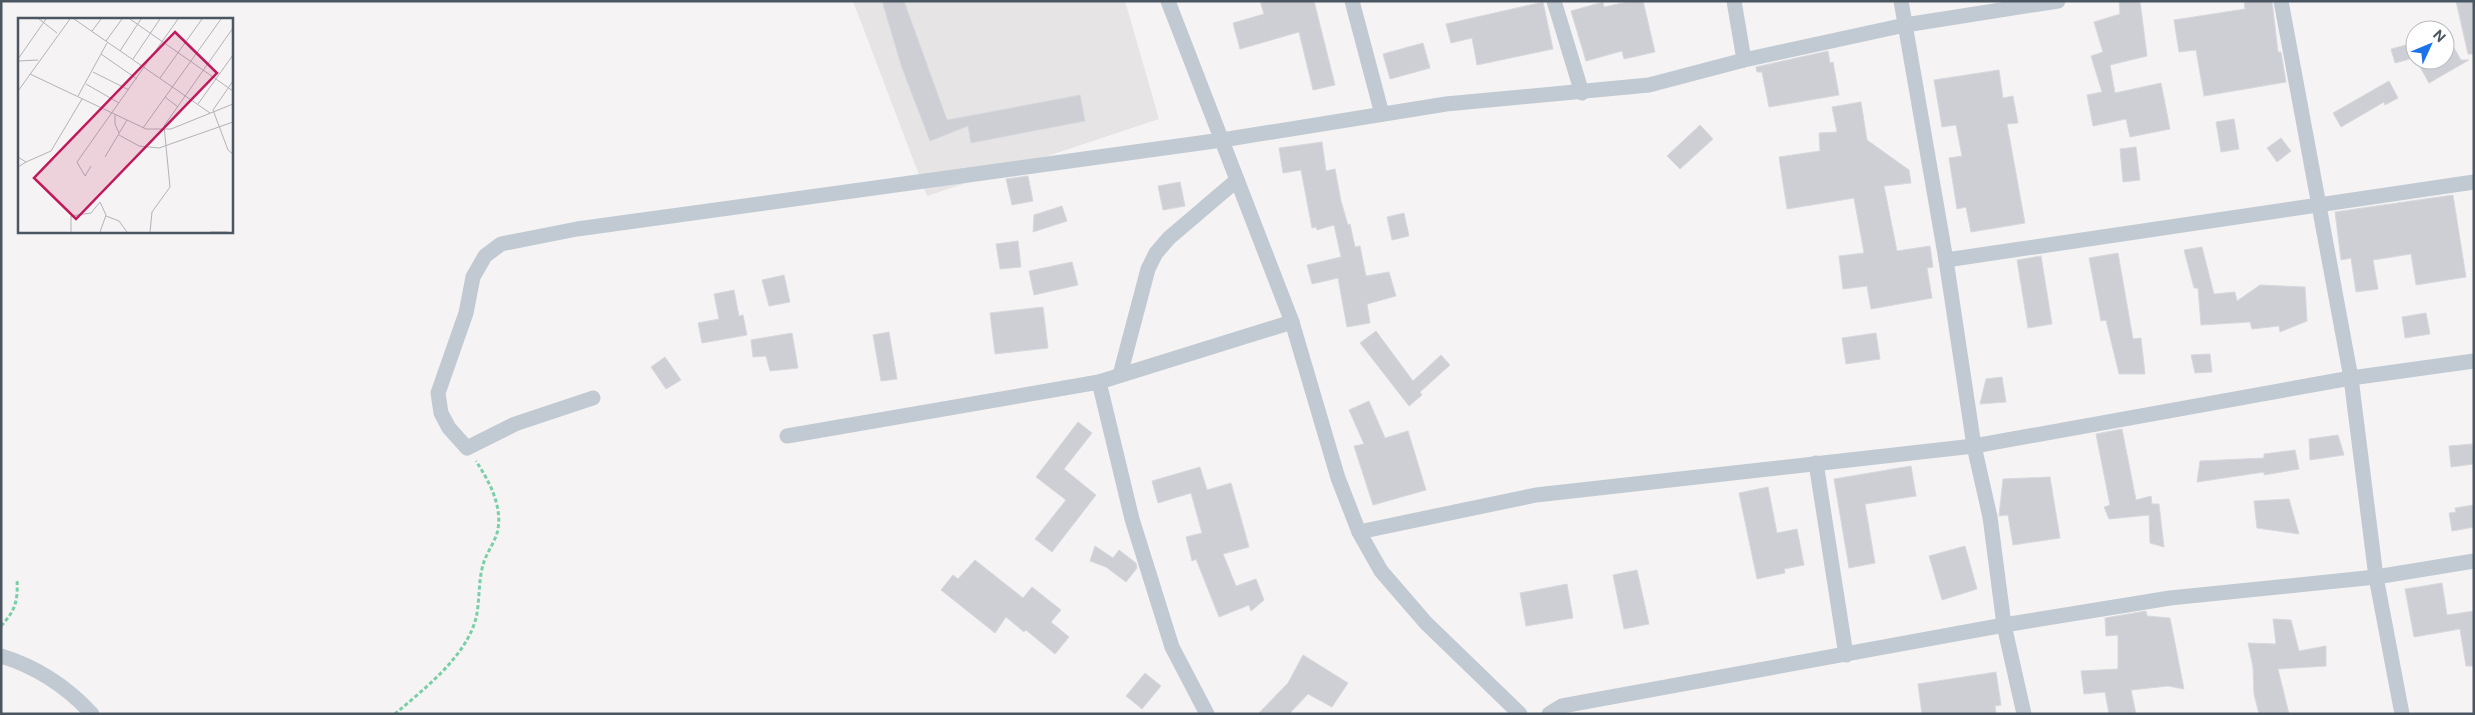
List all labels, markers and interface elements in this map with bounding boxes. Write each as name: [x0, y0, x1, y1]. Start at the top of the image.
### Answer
inset map: [18, 18, 232, 232]
north arrow: [2405, 20, 2455, 70]
text: N: [2430, 26, 2449, 45]

